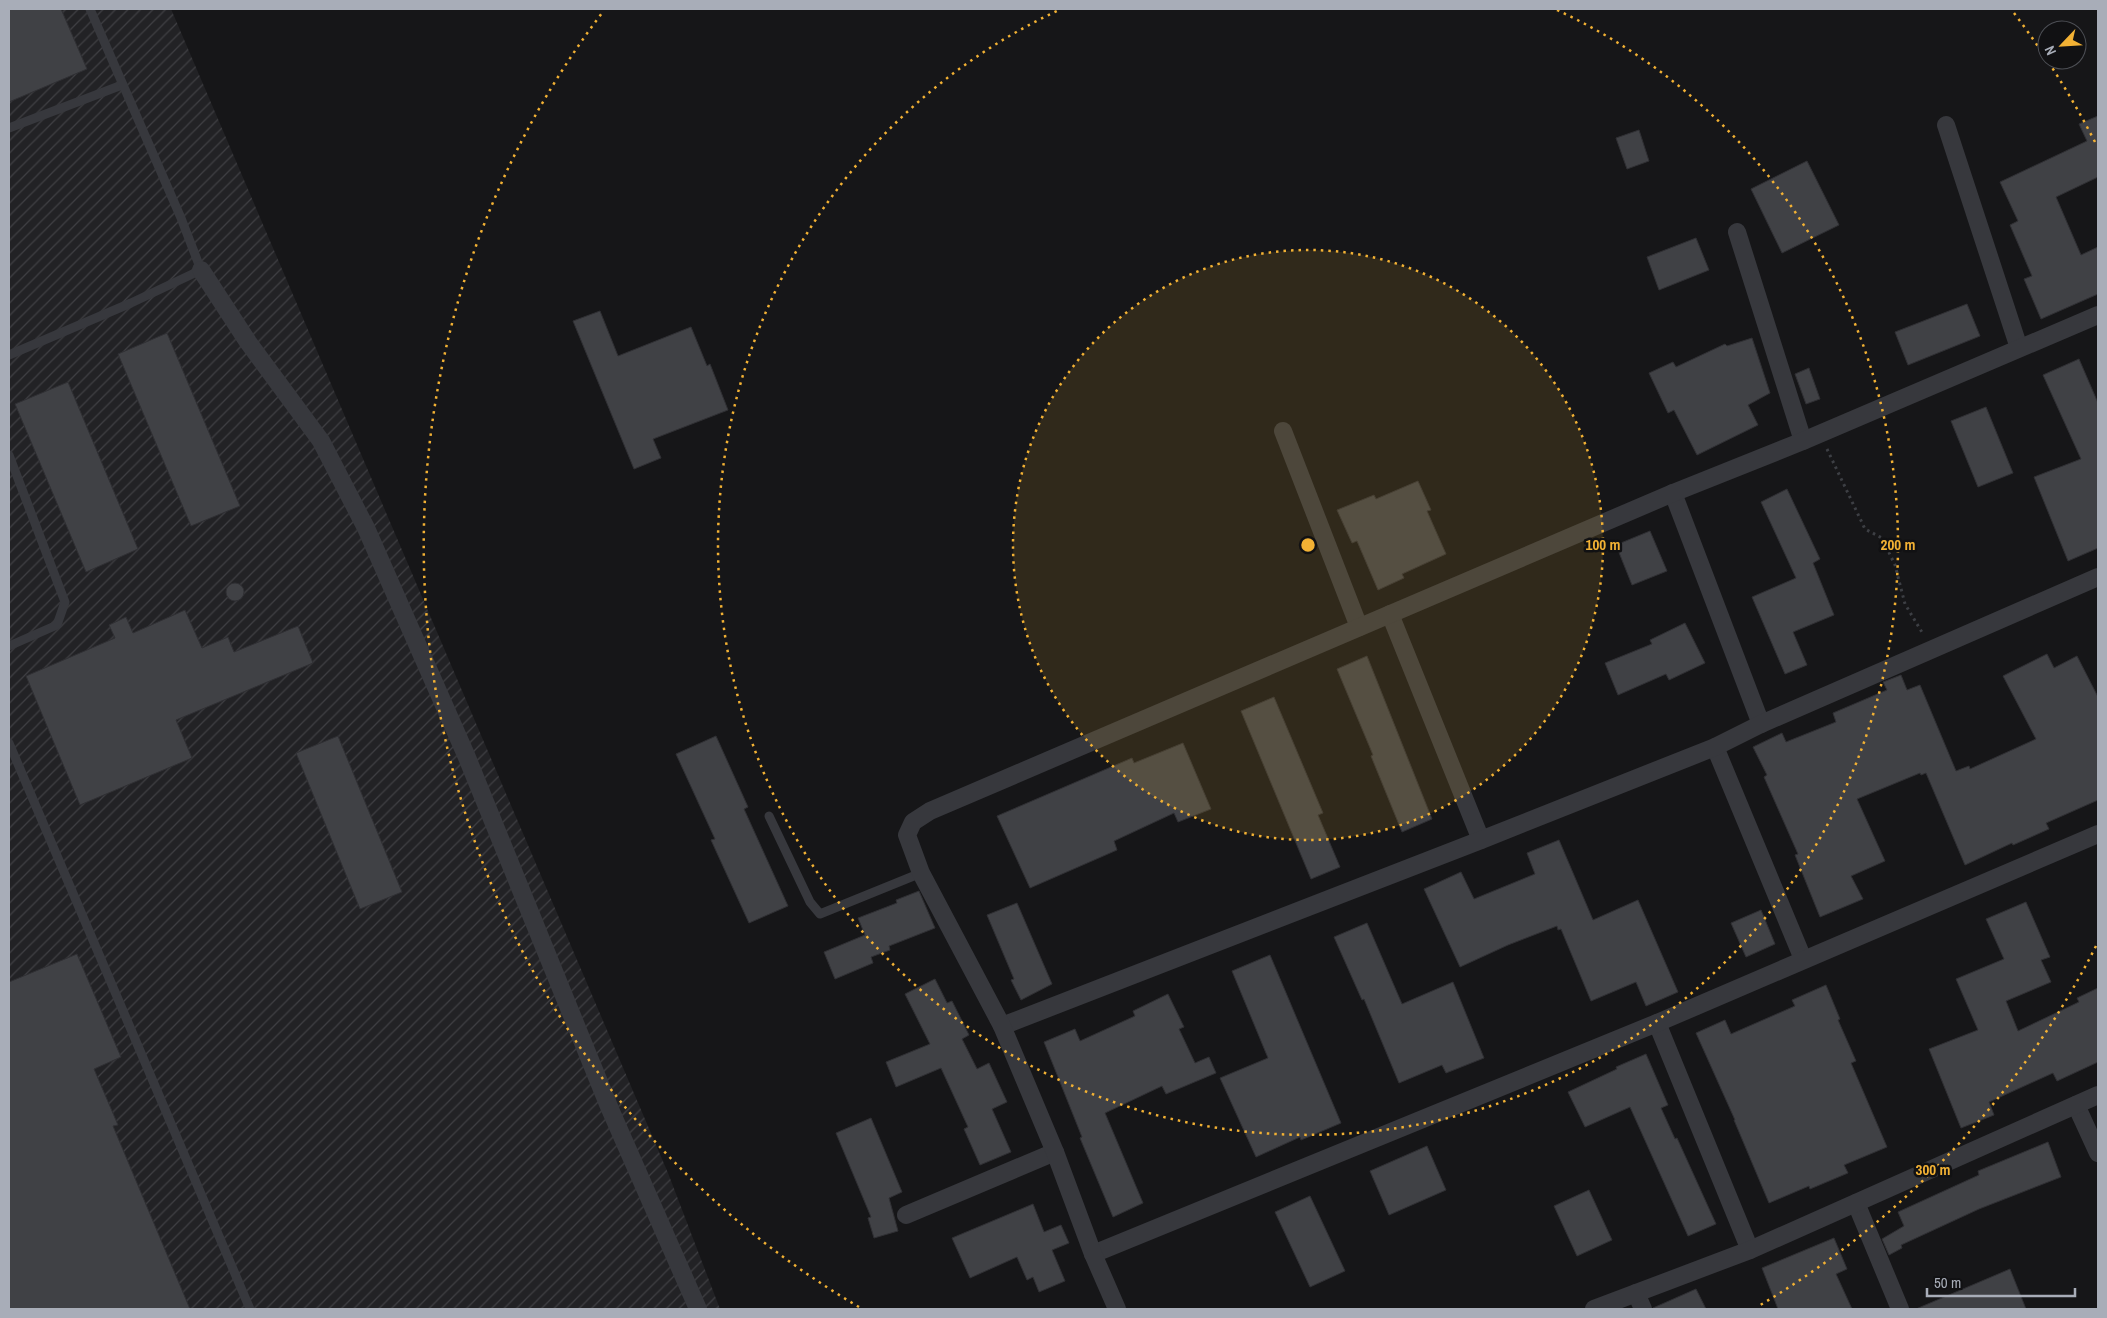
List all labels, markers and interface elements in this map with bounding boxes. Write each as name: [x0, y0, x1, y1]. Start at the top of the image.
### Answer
north arrow: [2037, 20, 2087, 70]
text: N: [2040, 43, 2060, 58]
text: 100 m: [1586, 534, 1620, 555]
text: 200 m: [1881, 534, 1915, 555]
centre of rings: [1299, 536, 1317, 554]
text: 300 m: [1916, 1159, 1950, 1180]
scale bar: [1927, 1266, 2074, 1298]
text: 50 m: [1934, 1272, 1961, 1293]

